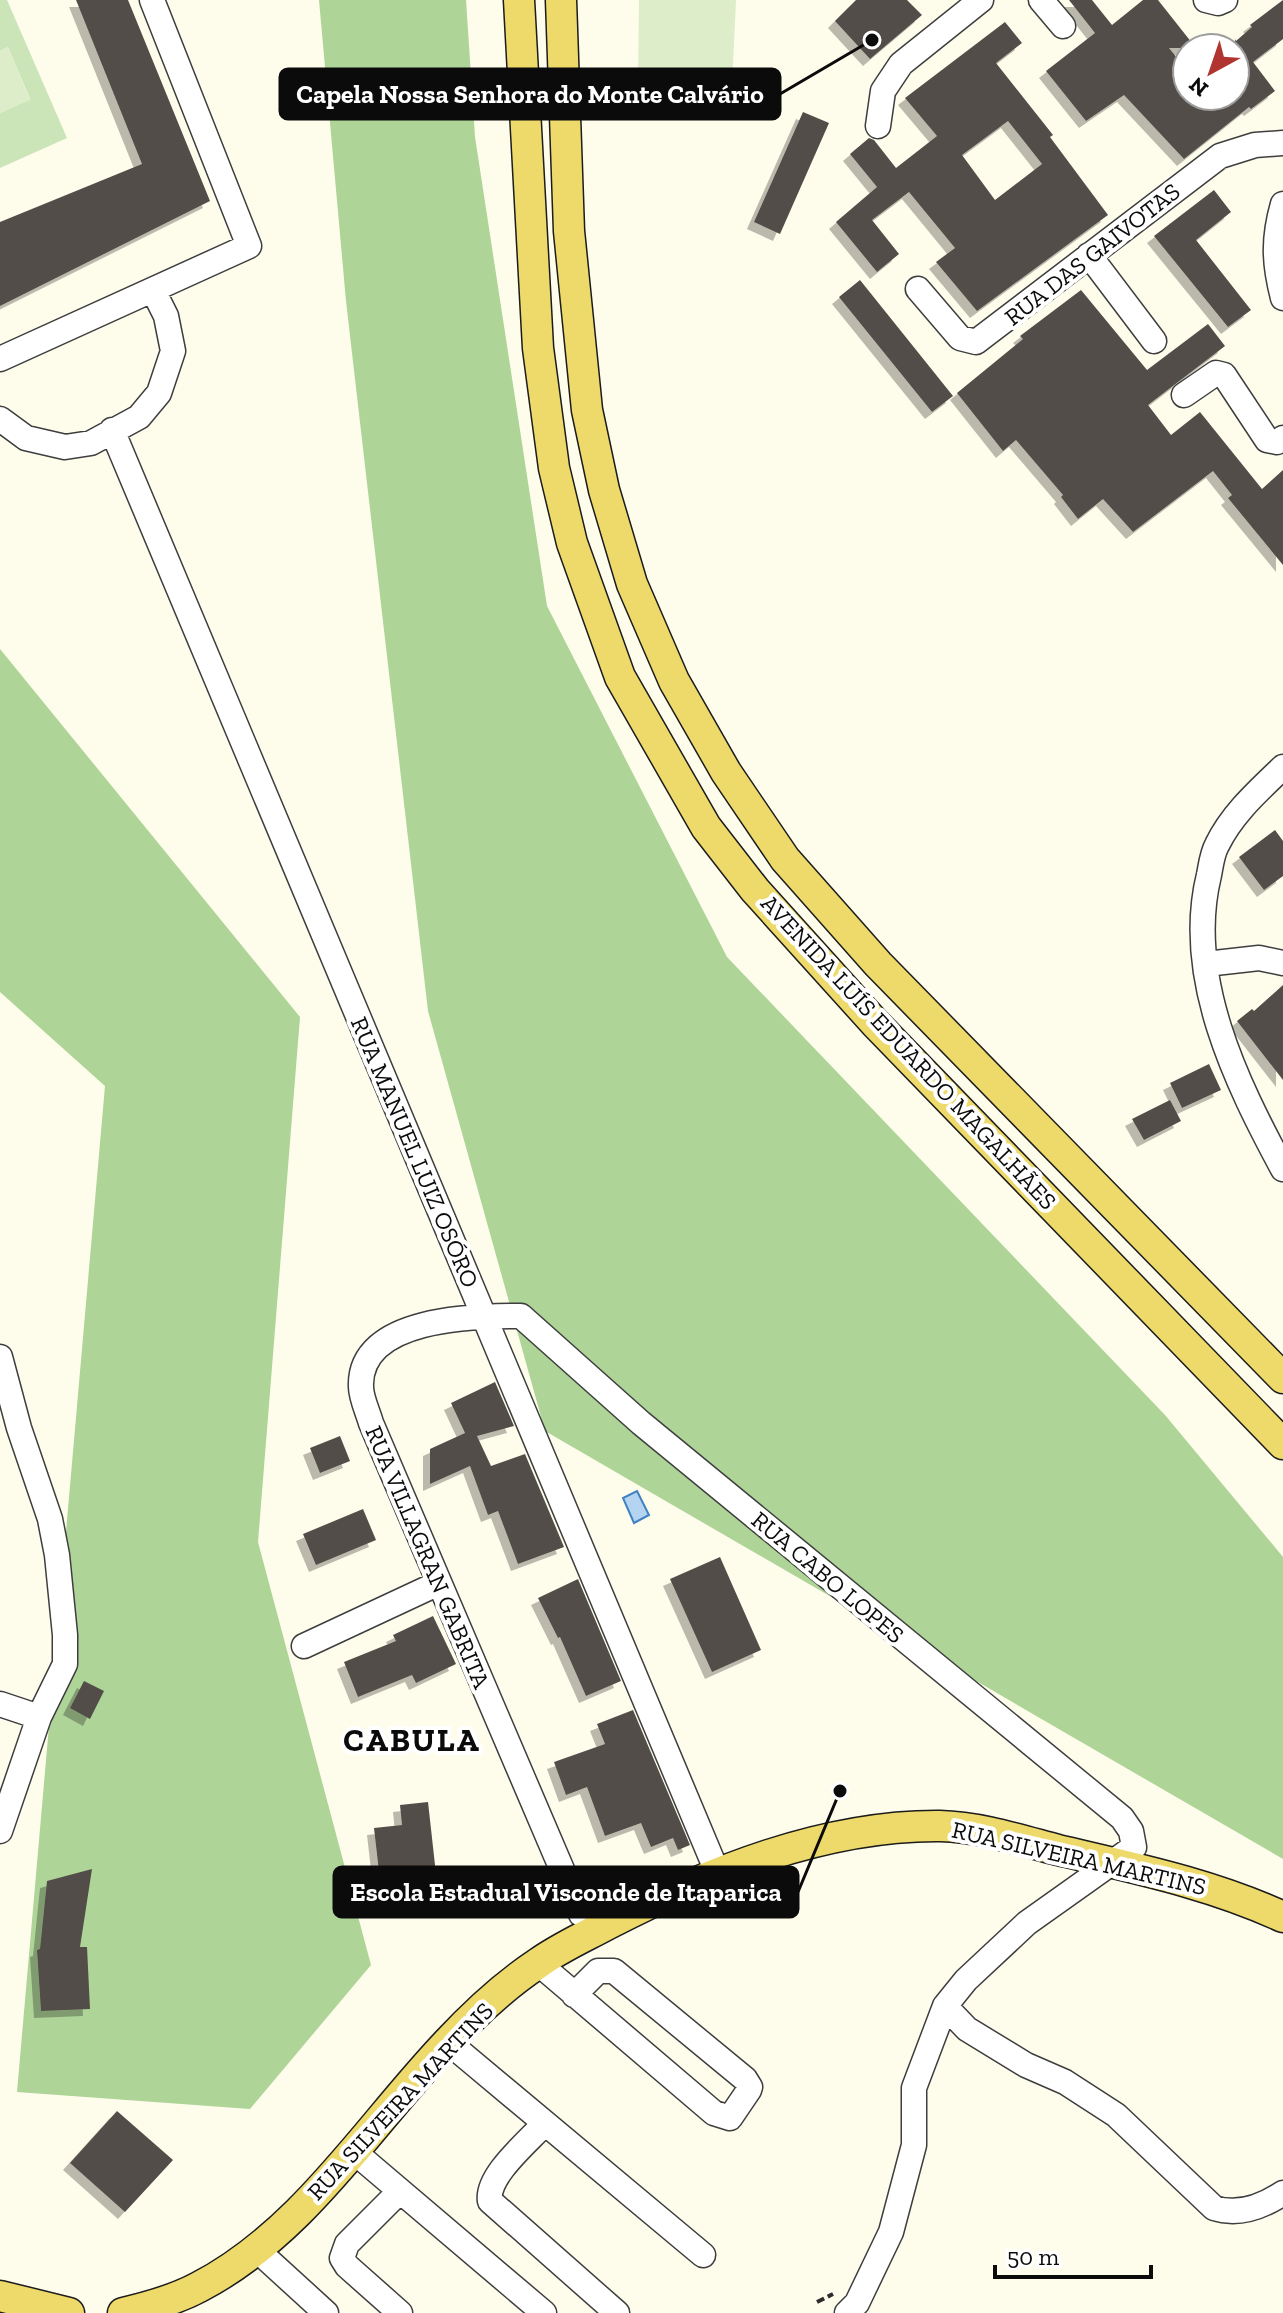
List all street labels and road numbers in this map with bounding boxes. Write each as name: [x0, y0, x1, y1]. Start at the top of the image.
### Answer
street label: RUA DAS GAIVOTAS: [998, 176, 1186, 332]
street label: AVENIDA LUÍS EDUARDO MAGALHÃES: [755, 888, 1063, 1216]
street label: RUA MANUEL LUIZ OSÓRO: [345, 1012, 485, 1292]
street label: RUA VILLAGRAN GABRITA: [359, 1421, 497, 1693]
street label: RUA CABO LOPES: [746, 1505, 910, 1649]
street label: RUA SILVEIRA MARTINS: [949, 1815, 1209, 1901]
street label: RUA SILVEIRA MARTINS: [301, 1996, 499, 2206]

